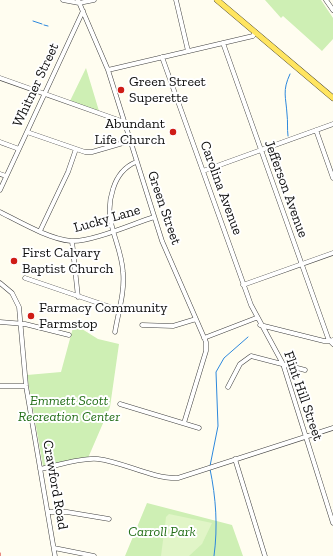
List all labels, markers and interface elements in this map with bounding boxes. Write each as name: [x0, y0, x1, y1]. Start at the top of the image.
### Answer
street label: Whitner Street: [9, 40, 63, 130]
place label: Green Street Superette: [129, 74, 206, 106]
marker: Green Street Superette: [116, 85, 126, 95]
place label: Abundant Life Church: [94, 116, 165, 148]
marker: Abundant Life Church: [168, 127, 178, 137]
street label: Jefferson Avenue: [261, 138, 311, 240]
street label: Carolina Avenue: [196, 139, 246, 237]
street label: Green Street: [144, 169, 184, 247]
street label: Lucky Lane: [72, 201, 142, 237]
place label: First Calvary Baptist Church: [22, 245, 113, 278]
marker: First Calvary Baptist Church: [9, 256, 19, 266]
place label: Farmacy Community Farmstop: [39, 300, 167, 332]
marker: Farmacy Community Farmstop: [26, 311, 36, 321]
street label: Flint Hill Street: [280, 349, 326, 443]
park label: Emmett Scott Recreation Center: [18, 393, 120, 426]
street label: Crawford Road: [39, 439, 71, 531]
park label: Carroll Park: [128, 524, 196, 540]

